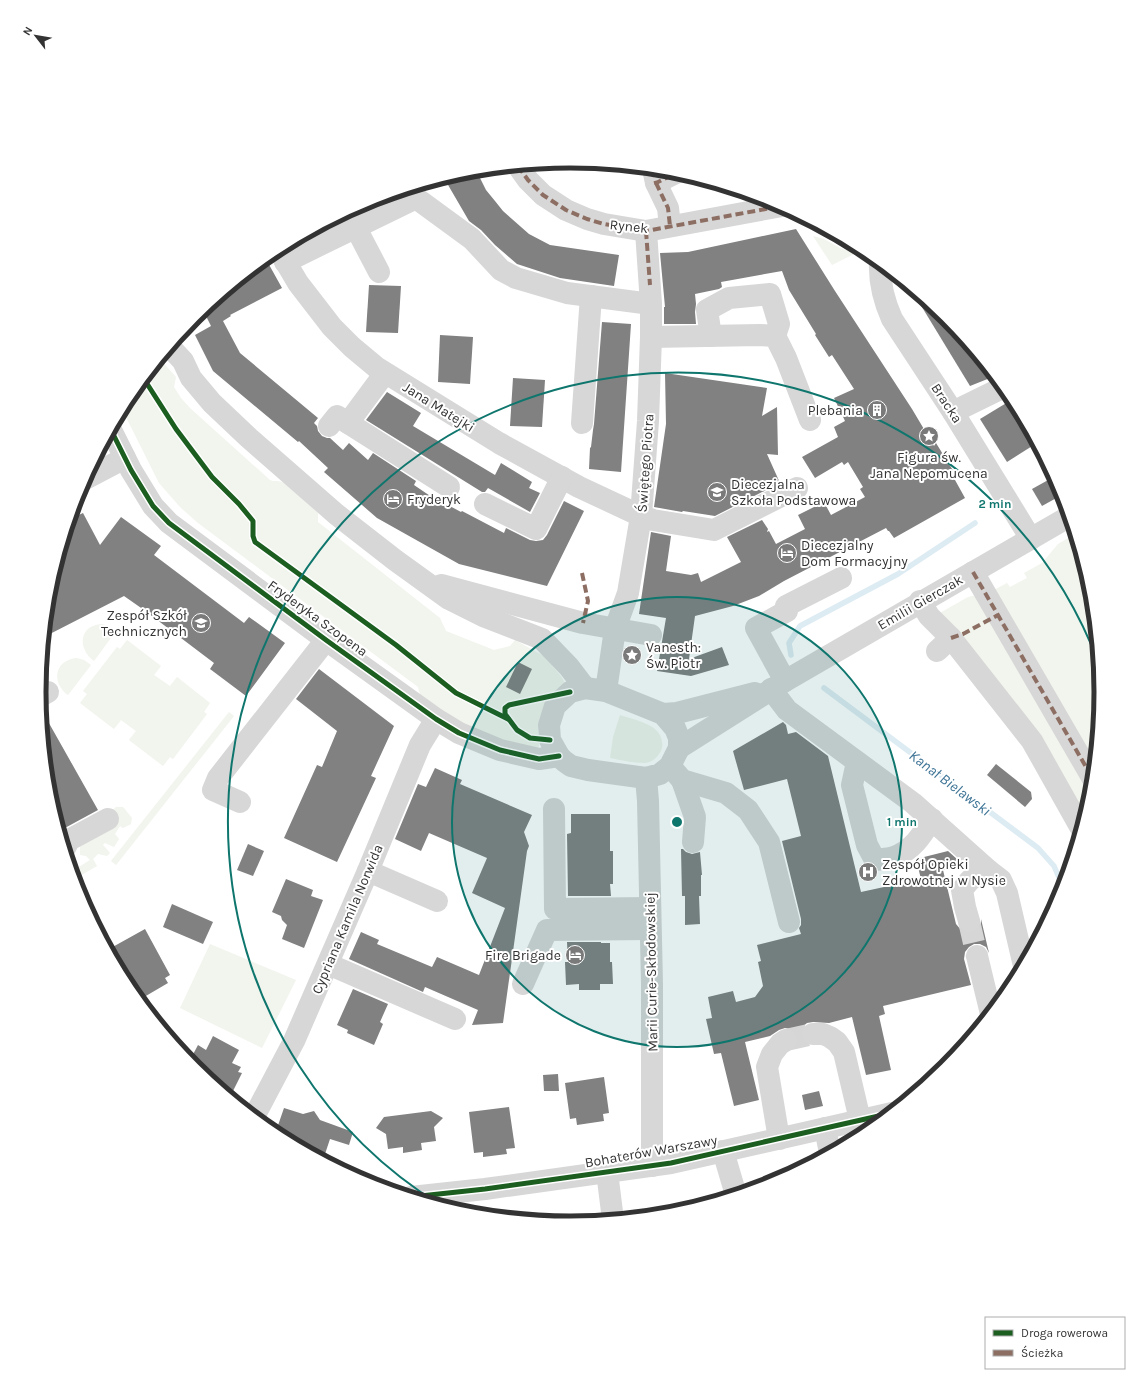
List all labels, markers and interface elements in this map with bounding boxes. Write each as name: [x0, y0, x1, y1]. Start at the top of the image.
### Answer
north arrow: [16, 16, 56, 56]
text: N: [20, 24, 35, 38]
street label: Rynek: [609, 216, 649, 237]
street label: Jana Matejki: [400, 379, 478, 436]
street label: Bracka: [927, 380, 966, 426]
building icon: Plebania: [866, 399, 888, 421]
place label: Plebania: [808, 402, 863, 419]
street label: Świętego Piotra: [634, 413, 657, 513]
place icon: Figura św. Jana Nepomucena: [918, 425, 940, 447]
place label: Figura św. Jana Nepomucena: [870, 449, 988, 482]
place label: Diecezjalna Szkoła Podstawowa: [731, 476, 856, 509]
school or university icon: Diecezjalna Szkoła Podstawowa: [706, 481, 728, 503]
hotel icon: Fryderyk: [382, 488, 404, 510]
place label: Fryderyk: [407, 491, 461, 508]
text: 2 min: [978, 497, 1012, 511]
place label: Diecezjalny Dom Formacyjny: [801, 537, 908, 570]
hotel icon: Diecezjalny Dom Formacyjny: [776, 542, 798, 564]
street label: Emilii Gierczak: [875, 571, 966, 634]
street label: Fryderyka Szopena: [264, 576, 371, 660]
place label: Zespół Szkół Technicznych: [101, 607, 187, 640]
school or university icon: Zespół Szkół Technicznych: [190, 612, 212, 634]
place label: Vanesth: Św. Piotr: [646, 639, 701, 672]
place icon: Vanesth: Św. Piotr: [621, 644, 643, 666]
water label: Kanał Bielawski: [906, 746, 994, 820]
centre of rings: [670, 815, 684, 829]
text: 1 min: [887, 815, 917, 829]
street label: Cypriana Kamila Norwida: [308, 842, 387, 997]
place label: Zespół Opieki Zdrowotnej w Nysie: [882, 856, 1006, 889]
hospital icon: Zespół Opieki Zdrowotnej w Nysie: [857, 861, 879, 883]
street label: Marii Curie-Skłodowskiej: [642, 892, 661, 1052]
hotel icon: Fire Brigade: [564, 944, 586, 966]
place label: Fire Brigade: [485, 947, 561, 964]
street label: Bohaterów Warszawy: [583, 1131, 719, 1172]
legend: [985, 1317, 1125, 1369]
text: Droga rowerowa: [1021, 1326, 1108, 1340]
text: Ścieżka: [1021, 1345, 1063, 1360]

